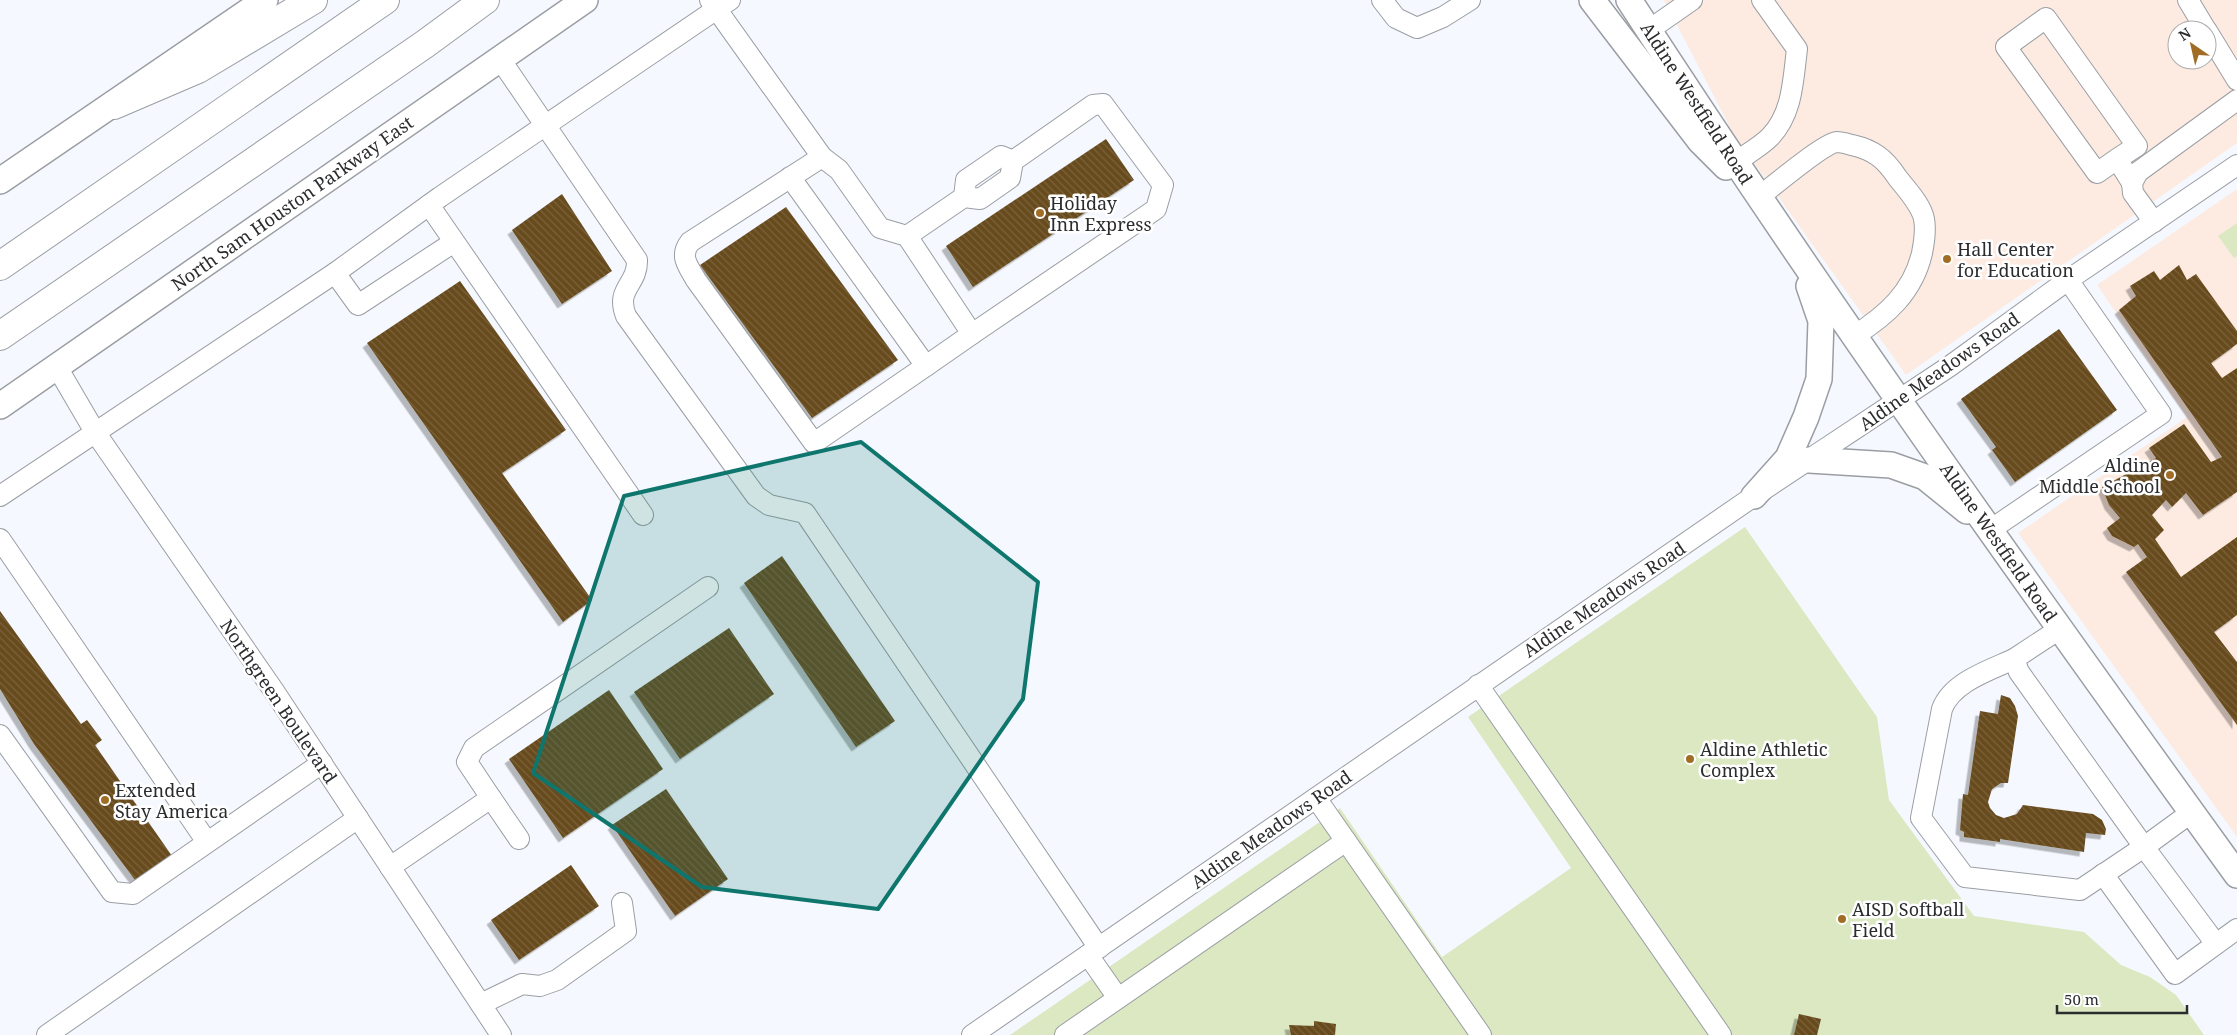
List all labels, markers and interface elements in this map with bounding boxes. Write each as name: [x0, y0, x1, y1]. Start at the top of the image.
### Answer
street label: Aldine Westfield Road: [1635, 17, 1759, 189]
north arrow: [2167, 20, 2217, 70]
text: N: [2175, 23, 2194, 45]
street label: North Sam Houston Parkway East: [166, 110, 418, 296]
place label: Holiday Inn Express: [1050, 191, 1152, 236]
marker: Holiday Inn Express: [1034, 207, 1046, 219]
place label: Hall Center for Education: [1957, 237, 2074, 282]
marker: Hall Center for Education: [1941, 253, 1953, 265]
street label: Aldine Meadows Road: [1854, 306, 2024, 436]
place label: Aldine Middle School: [2039, 453, 2160, 498]
street label: Aldine Westfield Road: [1935, 458, 2063, 626]
marker: Aldine Middle School: [2164, 469, 2176, 481]
street label: Aldine Meadows Road: [1518, 536, 1690, 662]
street label: Northgreen Boulevard: [215, 614, 343, 788]
place label: Aldine Athletic Complex: [1700, 737, 1828, 782]
marker: Aldine Athletic Complex: [1684, 753, 1696, 765]
street label: Aldine Meadows Road: [1186, 764, 1356, 894]
place label: Extended Stay America: [115, 778, 228, 823]
marker: Extended Stay America: [99, 794, 111, 806]
place label: AISD Softball Field: [1852, 897, 1965, 942]
marker: AISD Softball Field: [1836, 913, 1848, 925]
scale bar: [2057, 982, 2187, 1014]
text: 50 m: [2064, 989, 2099, 1009]

